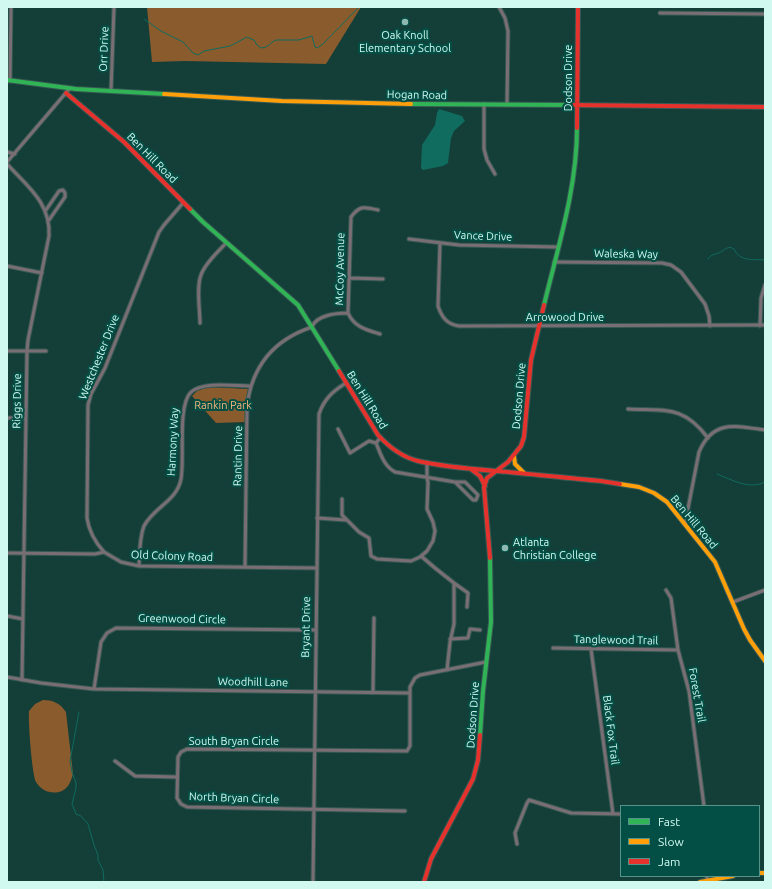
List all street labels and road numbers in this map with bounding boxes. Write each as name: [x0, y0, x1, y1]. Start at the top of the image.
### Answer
street label: Orr Drive: [97, 26, 111, 72]
street label: Dodson Drive: [561, 45, 575, 111]
street label: Hogan Road: [387, 88, 447, 102]
street label: Ben Hill Road: [124, 130, 180, 186]
street label: Vance Drive: [454, 228, 512, 244]
street label: McCoy Avenue: [333, 233, 347, 305]
street label: Waleska Way: [594, 247, 658, 261]
street label: Arrowood Drive: [526, 310, 604, 324]
street label: Westchester Drive: [76, 313, 122, 401]
street label: Dodson Drive: [510, 362, 528, 430]
street label: Ben Hill Road: [344, 369, 390, 431]
street label: Riggs Drive: [10, 373, 24, 429]
street label: Harmony Way: [165, 408, 181, 476]
street label: Rantin Drive: [231, 426, 245, 486]
street label: Ben Hill Road: [668, 493, 720, 551]
street label: Old Colony Road: [131, 548, 213, 564]
street label: Bryant Drive: [299, 596, 313, 658]
street label: Greenwood Circle: [138, 612, 226, 626]
street label: Tanglewood Trail: [574, 633, 658, 647]
street label: Forest Trail: [686, 667, 708, 723]
street label: Woodhill Lane: [218, 675, 288, 689]
street label: Dodson Drive: [464, 681, 482, 749]
street label: Black Fox Trail: [600, 694, 622, 766]
street label: South Bryan Circle: [189, 734, 279, 748]
street label: North Bryan Circle: [189, 790, 279, 806]

